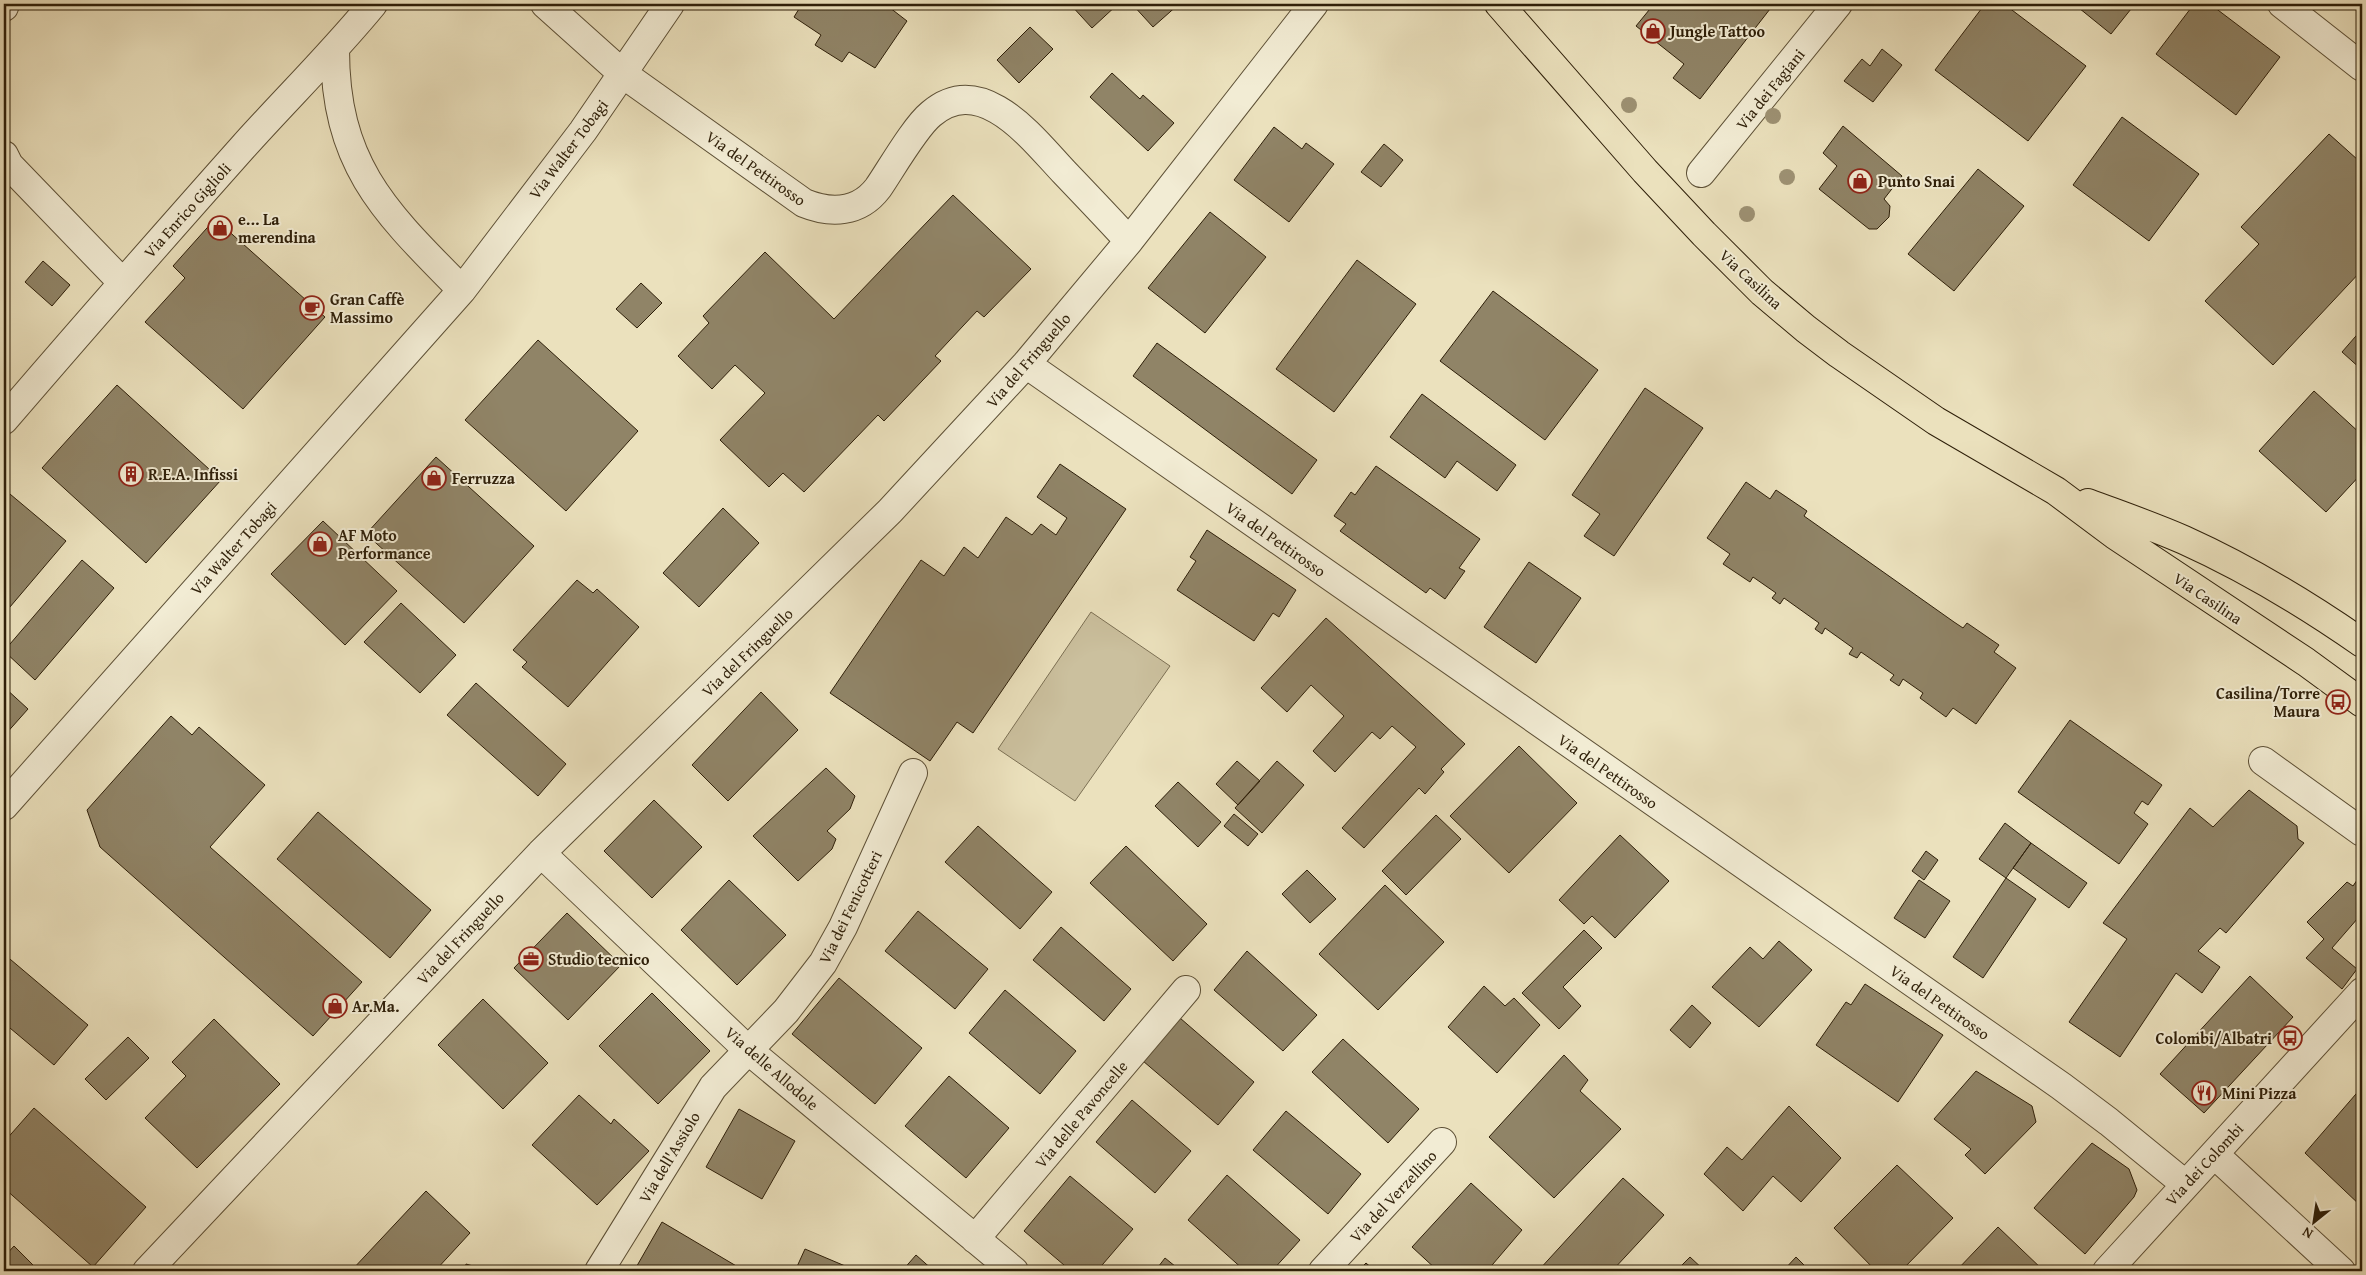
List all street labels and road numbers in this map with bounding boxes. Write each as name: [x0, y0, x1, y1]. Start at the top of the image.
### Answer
street label: Via dei Fagiani: [1730, 43, 1811, 135]
street label: Via Walter Tobagi: [523, 94, 614, 204]
street label: Via del Pettirosso: [701, 124, 811, 212]
street label: Via Enrico Giglioli: [138, 157, 237, 263]
street label: Via Casilina: [1714, 243, 1788, 315]
street label: Via del Fringuello: [980, 307, 1076, 413]
street label: Via Walter Tobagi: [184, 495, 282, 600]
street label: Via del Pettirosso: [1221, 495, 1331, 583]
street label: Via Casilina: [2169, 566, 2248, 630]
street label: Via del Fringuello: [696, 602, 798, 702]
street label: Via del Pettirosso: [1553, 727, 1663, 815]
street label: Via dei Fenicotteri: [812, 846, 888, 968]
street label: Via del Fringuello: [411, 886, 509, 990]
street label: Via del Pettirosso: [1885, 958, 1995, 1046]
street label: Via delle Allodole: [720, 1020, 824, 1116]
street label: Via delle Pavoncelle: [1029, 1055, 1133, 1173]
street label: Via dell'Assiolo: [632, 1107, 706, 1207]
street label: Via dei Colombi: [2159, 1117, 2249, 1211]
street label: Via del Verzellino: [1344, 1144, 1442, 1248]

